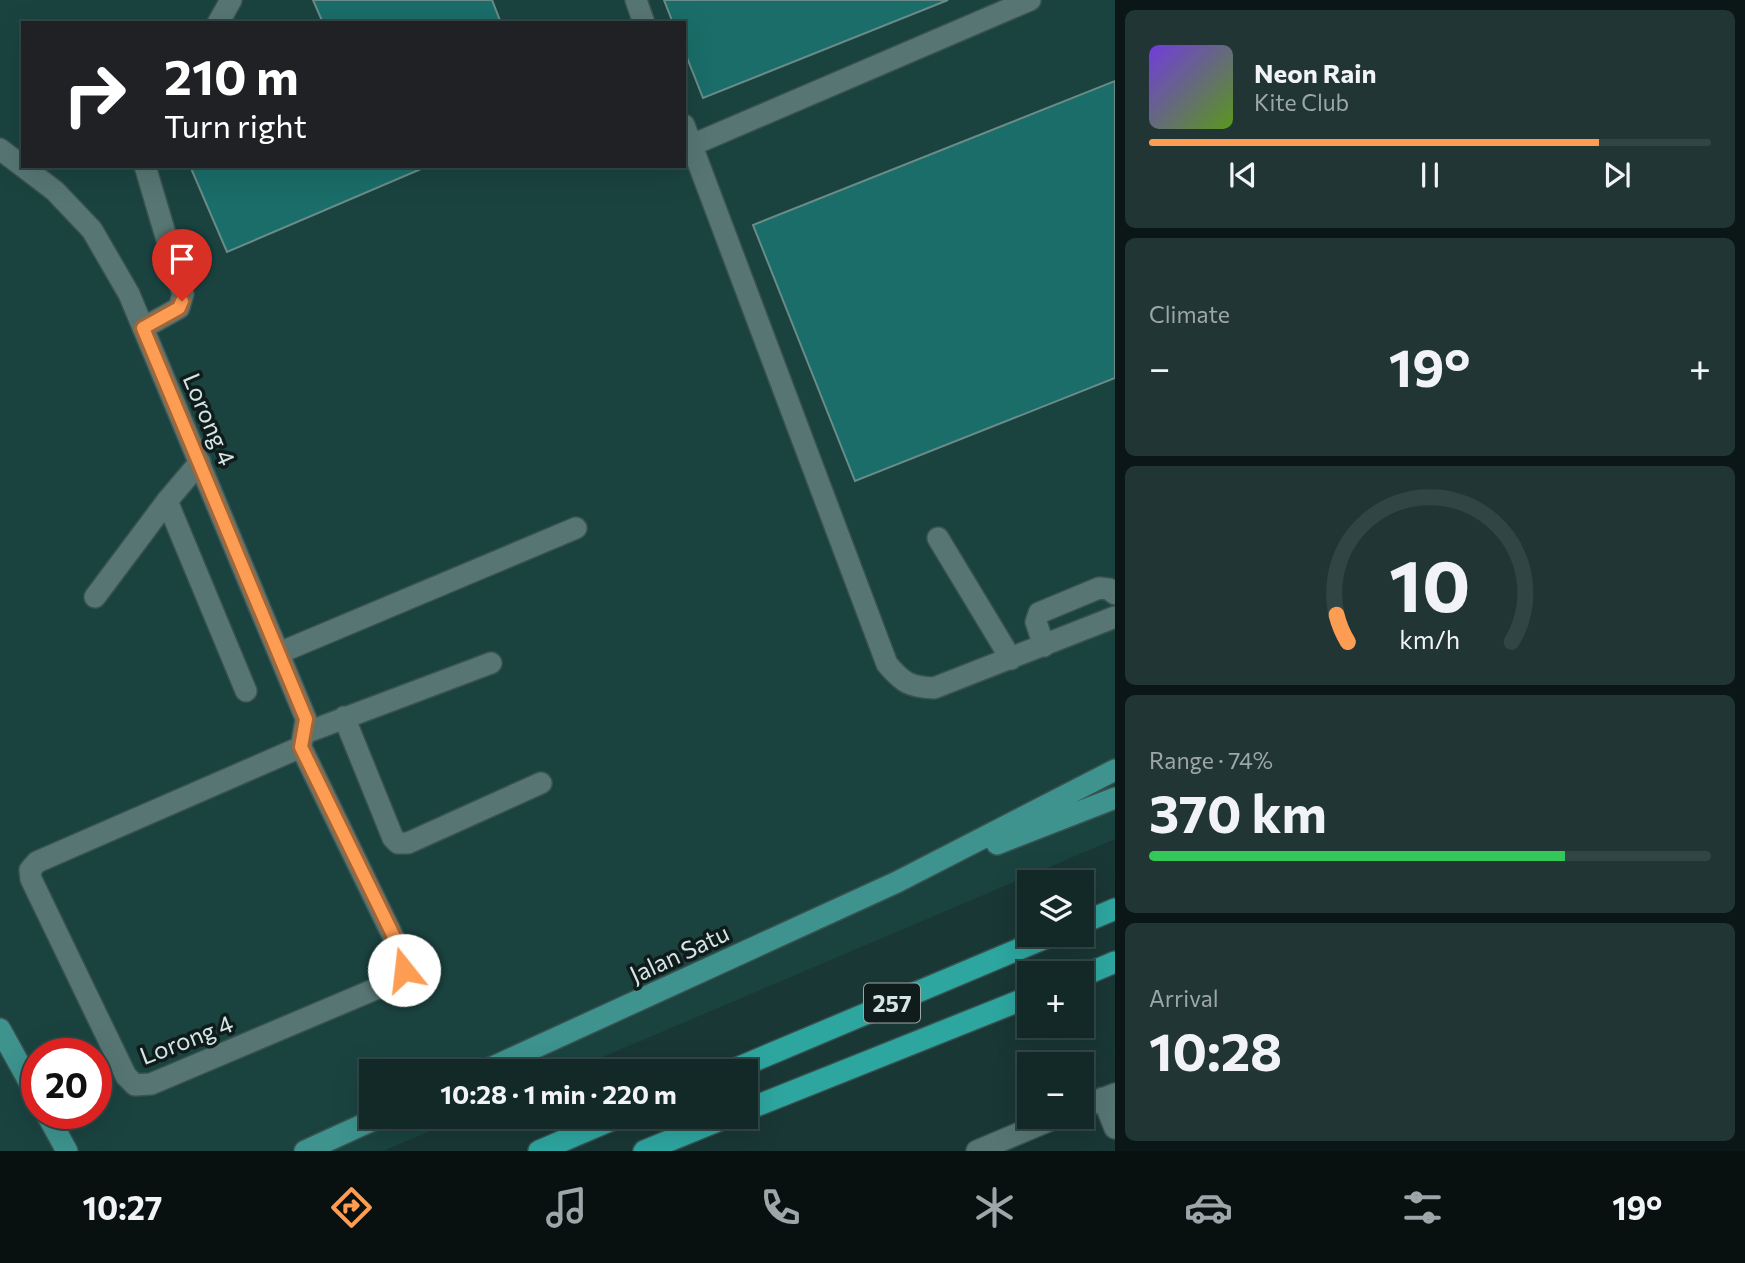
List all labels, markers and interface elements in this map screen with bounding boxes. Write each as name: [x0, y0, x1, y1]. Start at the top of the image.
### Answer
text: 210 m: [164, 45, 299, 105]
icon: right: [49, 49, 140, 140]
text: Neon Rain: [1254, 57, 1377, 88]
text: Kite Club: [1254, 88, 1349, 116]
text: Turn right: [164, 105, 307, 145]
icon: previous: [1224, 156, 1262, 194]
icon: pause: [1411, 156, 1449, 194]
icon: next: [1598, 156, 1636, 194]
pin: [152, 229, 212, 301]
icon: arrive: [163, 240, 201, 278]
text: Climate: [1149, 300, 1230, 328]
text: 19°: [1389, 334, 1470, 398]
text: −: [1149, 343, 1171, 390]
text: +: [1689, 343, 1711, 390]
street label: Lorong 4: [178, 369, 242, 469]
text: 10: [1389, 538, 1471, 627]
text: km/h: [1400, 623, 1460, 653]
text: Range · 74%: [1149, 746, 1273, 774]
text: 370 km: [1149, 780, 1327, 844]
map controls: [1017, 870, 1094, 1129]
button: layers: [1017, 870, 1094, 947]
street label: Jalan Satu: [625, 917, 733, 989]
position arrow: [367, 933, 441, 1007]
button: +: [1017, 961, 1094, 1038]
road number: 257: [864, 984, 920, 1022]
text: Arrival: [1149, 984, 1219, 1012]
street label: Lorong 4: [135, 1008, 237, 1070]
text: 10:28: [1149, 1018, 1282, 1082]
speed limit sign: 20: [21, 1038, 112, 1129]
button: −: [1017, 1052, 1094, 1129]
text: 10:28 · 1 min · 220 m: [440, 1078, 677, 1109]
icon: directions: [327, 1183, 376, 1232]
icon: music: [542, 1183, 591, 1232]
icon: phone: [756, 1183, 805, 1232]
icon: climate: [970, 1183, 1019, 1232]
icon: car: [1184, 1183, 1233, 1232]
icon: filters: [1398, 1183, 1447, 1232]
text: 10:27: [83, 1187, 162, 1227]
text: 19°: [1612, 1187, 1662, 1227]

